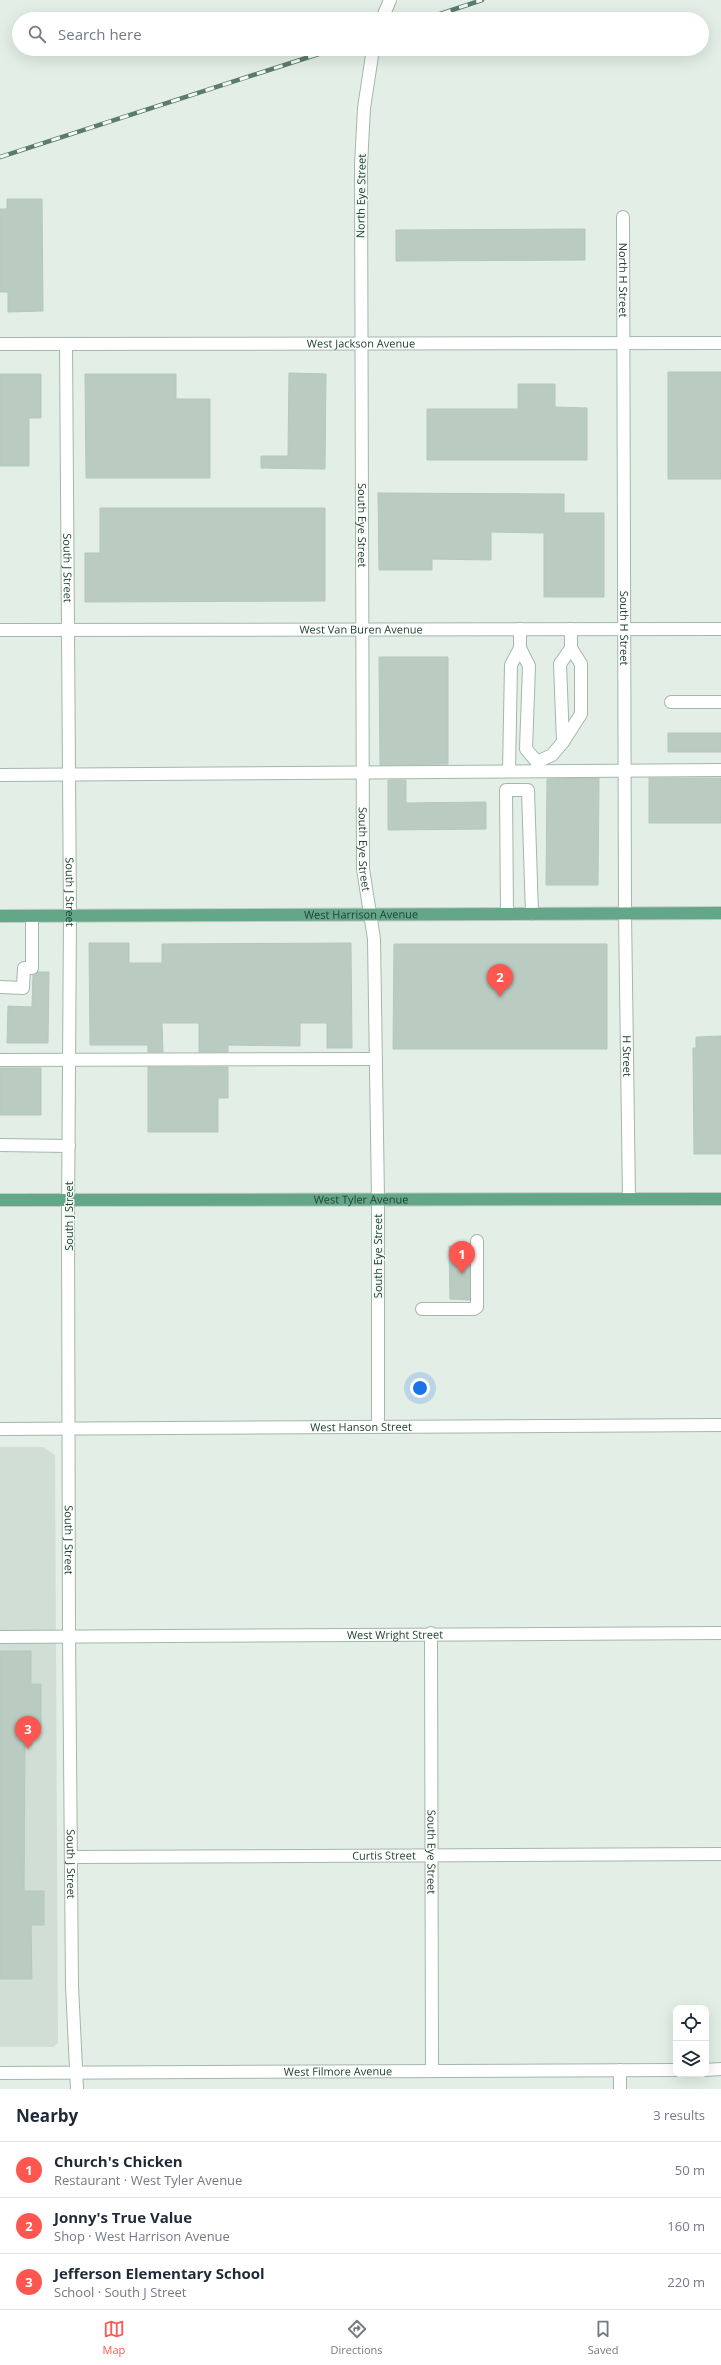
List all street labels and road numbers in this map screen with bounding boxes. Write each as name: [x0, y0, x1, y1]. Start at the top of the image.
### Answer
street label: North Eye Street: [352, 154, 369, 238]
street label: North H Street: [616, 243, 631, 317]
street label: West Jackson Avenue: [307, 335, 415, 351]
street label: South Eye Street: [355, 483, 370, 568]
street label: South J Street: [60, 533, 76, 603]
street label: South H Street: [617, 591, 632, 665]
street label: West Van Buren Avenue: [299, 621, 423, 637]
street label: South Eye Street: [356, 807, 374, 892]
street label: South J Street: [63, 857, 78, 927]
street label: West Harrison Avenue: [304, 906, 418, 922]
street label: H Street: [620, 1035, 635, 1077]
street label: South J Street: [61, 1181, 76, 1251]
street label: West Tyler Avenue: [314, 1191, 408, 1207]
street label: South Eye Street: [370, 1214, 385, 1298]
street label: West Hanson Street: [310, 1419, 412, 1434]
street label: South J Street: [62, 1505, 77, 1575]
street label: West Wright Street: [347, 1627, 443, 1642]
street label: South Eye Street: [424, 1810, 440, 1894]
street label: South J Street: [64, 1829, 79, 1899]
street label: Curtis Street: [352, 1847, 416, 1863]
street label: West Filmore Avenue: [284, 2063, 392, 2079]

